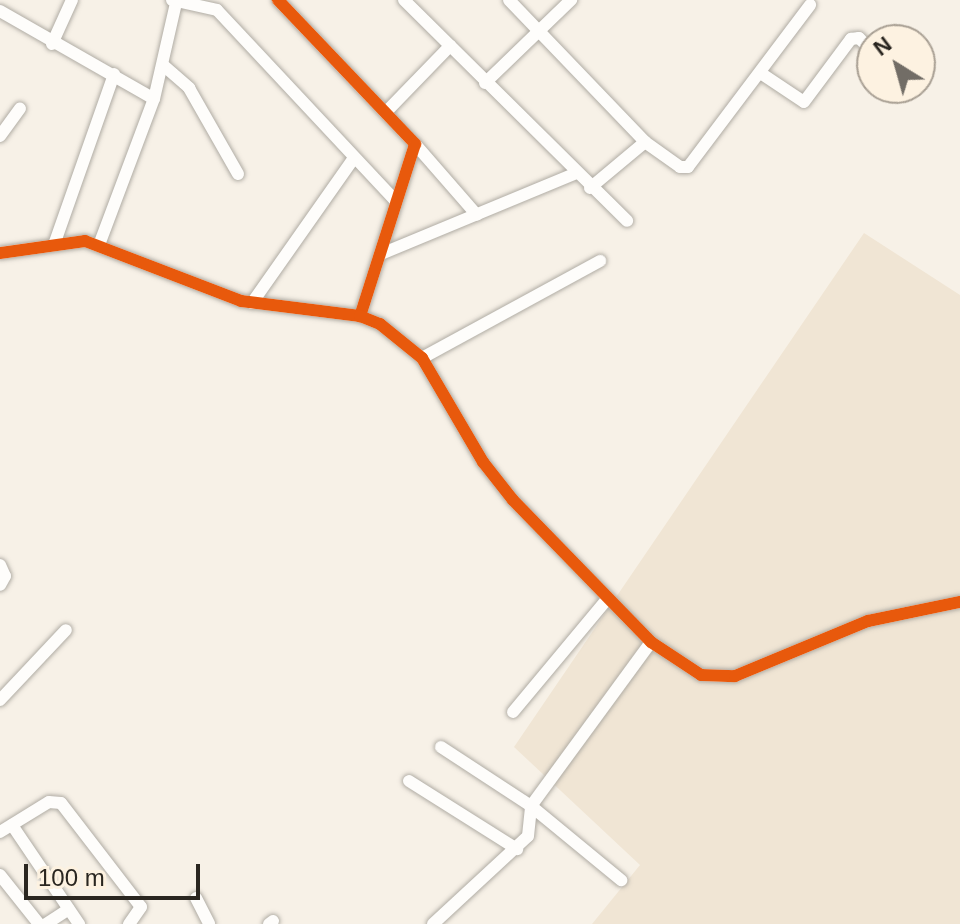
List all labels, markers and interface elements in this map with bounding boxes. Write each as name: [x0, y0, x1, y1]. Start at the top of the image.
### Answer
north arrow: [856, 24, 936, 104]
text: N: [869, 31, 896, 61]
scale bar: [28, 848, 204, 898]
text: 100 m: [38, 864, 105, 891]

